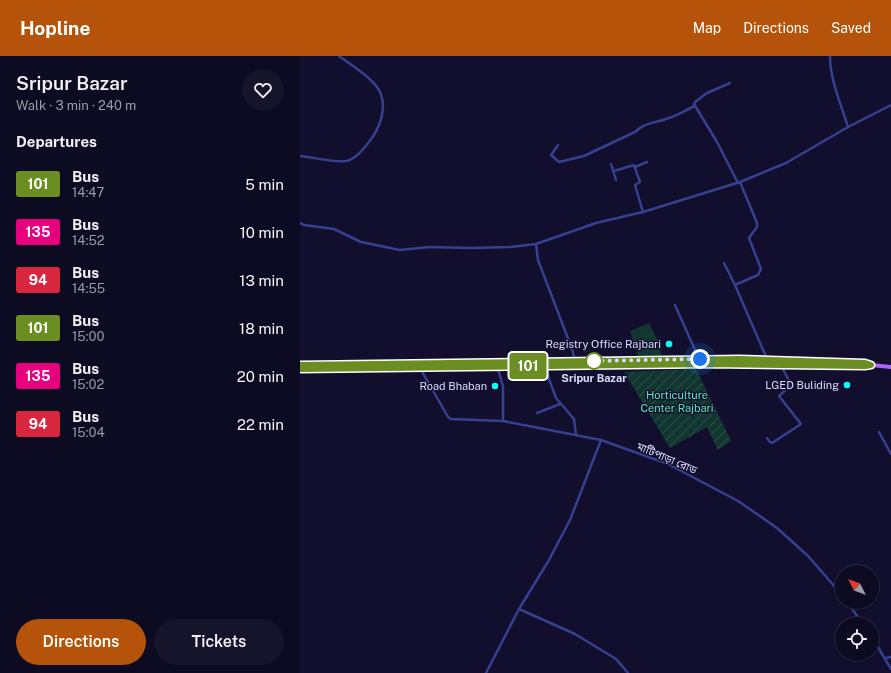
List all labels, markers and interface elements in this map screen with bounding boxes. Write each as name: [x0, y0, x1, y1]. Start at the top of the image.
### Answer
text: Hopline: [20, 17, 90, 39]
text: Map: [693, 20, 721, 36]
text: Directions: [743, 20, 809, 36]
text: Saved: [831, 20, 871, 36]
button: heart: [242, 69, 284, 111]
text: Sripur Bazar: [16, 72, 128, 94]
text: Walk · 3 min · 240 m: [16, 98, 136, 113]
text: Departures: [16, 133, 97, 150]
text: Bus: [72, 168, 99, 185]
text: 101: [27, 176, 49, 192]
text: 5 min: [245, 176, 284, 193]
text: 14:47: [72, 185, 104, 200]
text: Bus: [72, 216, 99, 233]
text: 135: [26, 224, 50, 240]
text: 10 min: [240, 224, 284, 241]
text: 14:52: [72, 233, 104, 248]
text: Bus: [72, 264, 99, 281]
text: 94: [29, 272, 47, 288]
text: 13 min: [239, 272, 284, 289]
text: 14:55: [72, 281, 105, 296]
text: Bus: [72, 312, 99, 329]
text: 101: [27, 320, 49, 336]
text: 18 min: [239, 320, 284, 337]
text: 15:00: [72, 329, 104, 344]
place label: Registry Office Rajbari: [545, 338, 661, 350]
marker: Registry Office Rajbari: [664, 339, 674, 349]
your location: [690, 349, 710, 369]
marker: Sripur Bazar: [585, 352, 603, 370]
line badge: 101: [505, 353, 551, 379]
text: 101: [517, 358, 539, 374]
text: Bus: [72, 360, 99, 377]
text: 135: [26, 368, 50, 384]
text: 20 min: [237, 368, 284, 385]
place label: Sripur Bazar: [561, 372, 627, 384]
text: 15:02: [72, 377, 104, 392]
place label: LGED Buliding: [765, 379, 839, 391]
place label: Road Bhaban: [420, 380, 487, 392]
marker: LGED Buliding: [842, 380, 852, 390]
marker: Road Bhaban: [490, 381, 500, 391]
park label: Horticulture Center Rajbari: [640, 389, 714, 414]
text: Bus: [72, 408, 99, 425]
text: 94: [29, 416, 47, 432]
text: 22 min: [237, 416, 284, 433]
text: 15:04: [72, 425, 105, 440]
street label: মাটিপাড়া রোড: [634, 440, 699, 476]
north arrow: [835, 565, 879, 609]
map controls: [835, 565, 879, 661]
button: locate: [835, 617, 879, 661]
button: Directions: [16, 619, 146, 665]
button: Tickets: [154, 619, 284, 665]

